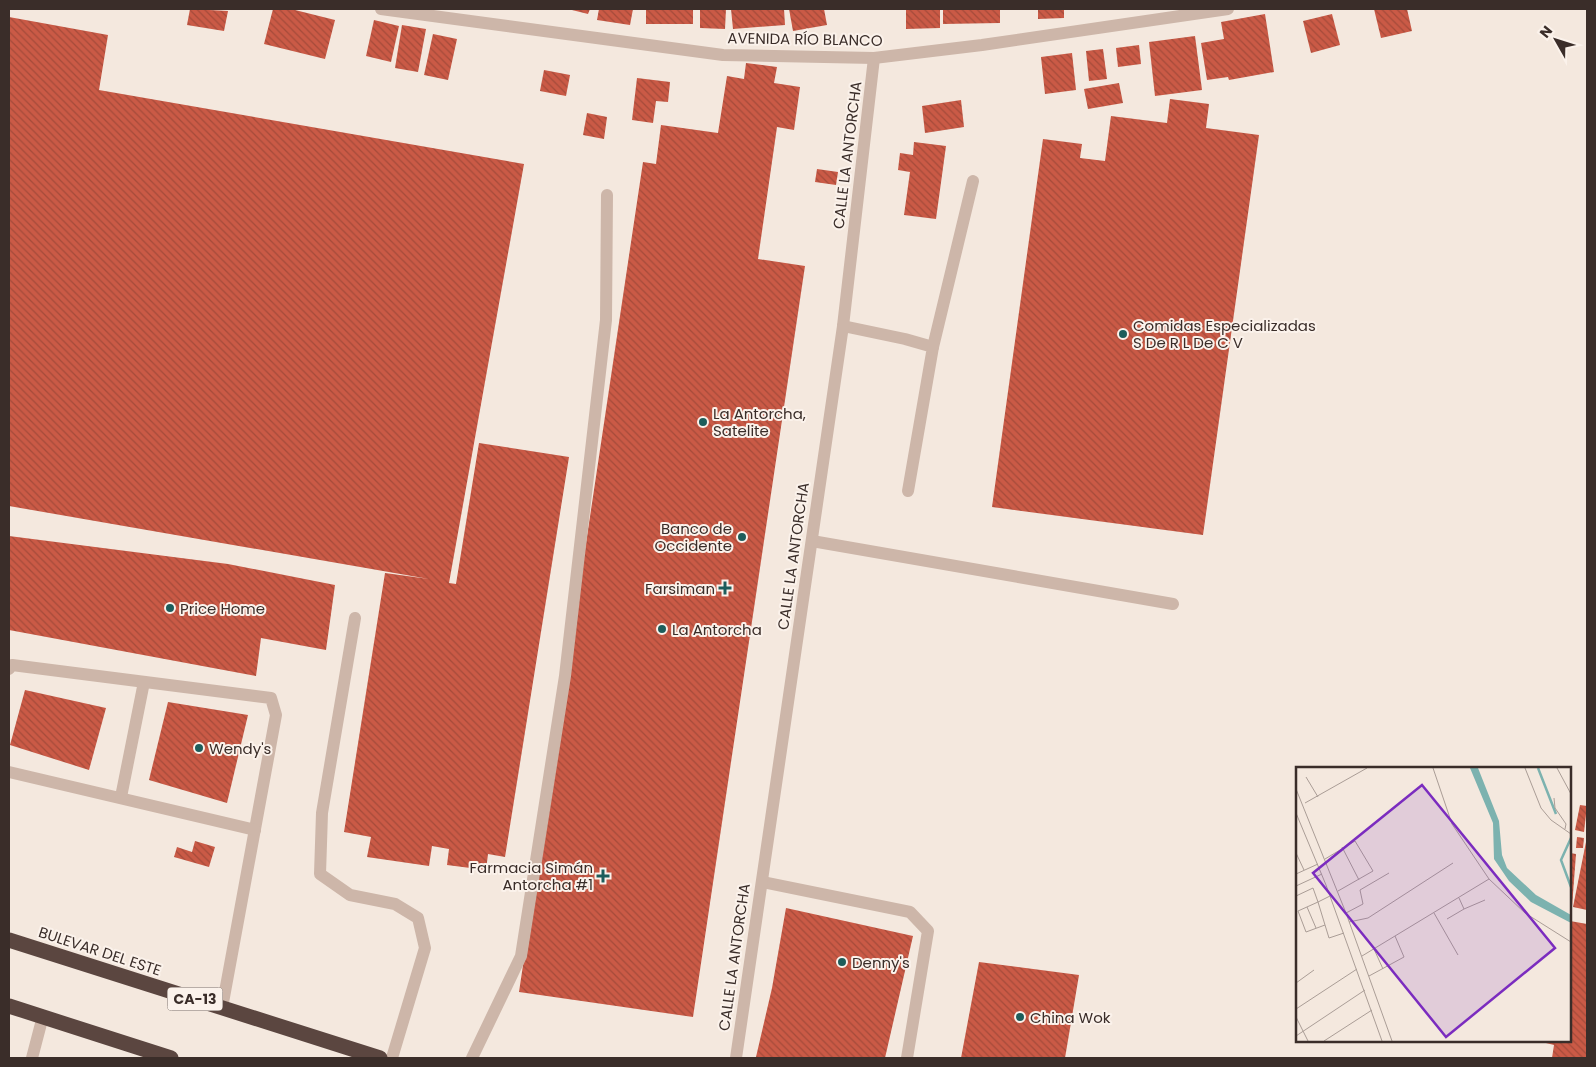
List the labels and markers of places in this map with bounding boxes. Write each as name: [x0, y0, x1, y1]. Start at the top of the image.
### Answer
place label: Comidas Especializadas S De R L De C V: [1133, 315, 1316, 353]
marker: Comidas Especializadas S De R L De C V: [1117, 328, 1129, 340]
place label: La Antorcha, Satelite: [713, 403, 806, 441]
marker: La Antorcha, Satelite: [697, 416, 709, 428]
place label: Banco de Occidente: [655, 518, 732, 556]
marker: Banco de Occidente: [736, 531, 748, 543]
place label: Farsiman: [645, 578, 715, 599]
marker: Farsiman: [719, 582, 731, 594]
place label: Price Home: [180, 598, 265, 619]
marker: Price Home: [164, 602, 176, 614]
place label: La Antorcha: [672, 619, 762, 640]
marker: La Antorcha: [656, 623, 668, 635]
place label: Wendy's: [209, 738, 272, 759]
marker: Wendy's: [193, 742, 205, 754]
place label: Farmacia Simán Antorcha #1: [469, 857, 593, 895]
marker: Farmacia Simán Antorcha #1: [597, 870, 609, 882]
place label: Denny's: [852, 952, 910, 973]
marker: Denny's: [836, 956, 848, 968]
place label: China Wok: [1030, 1007, 1111, 1028]
marker: China Wok: [1014, 1011, 1026, 1023]

